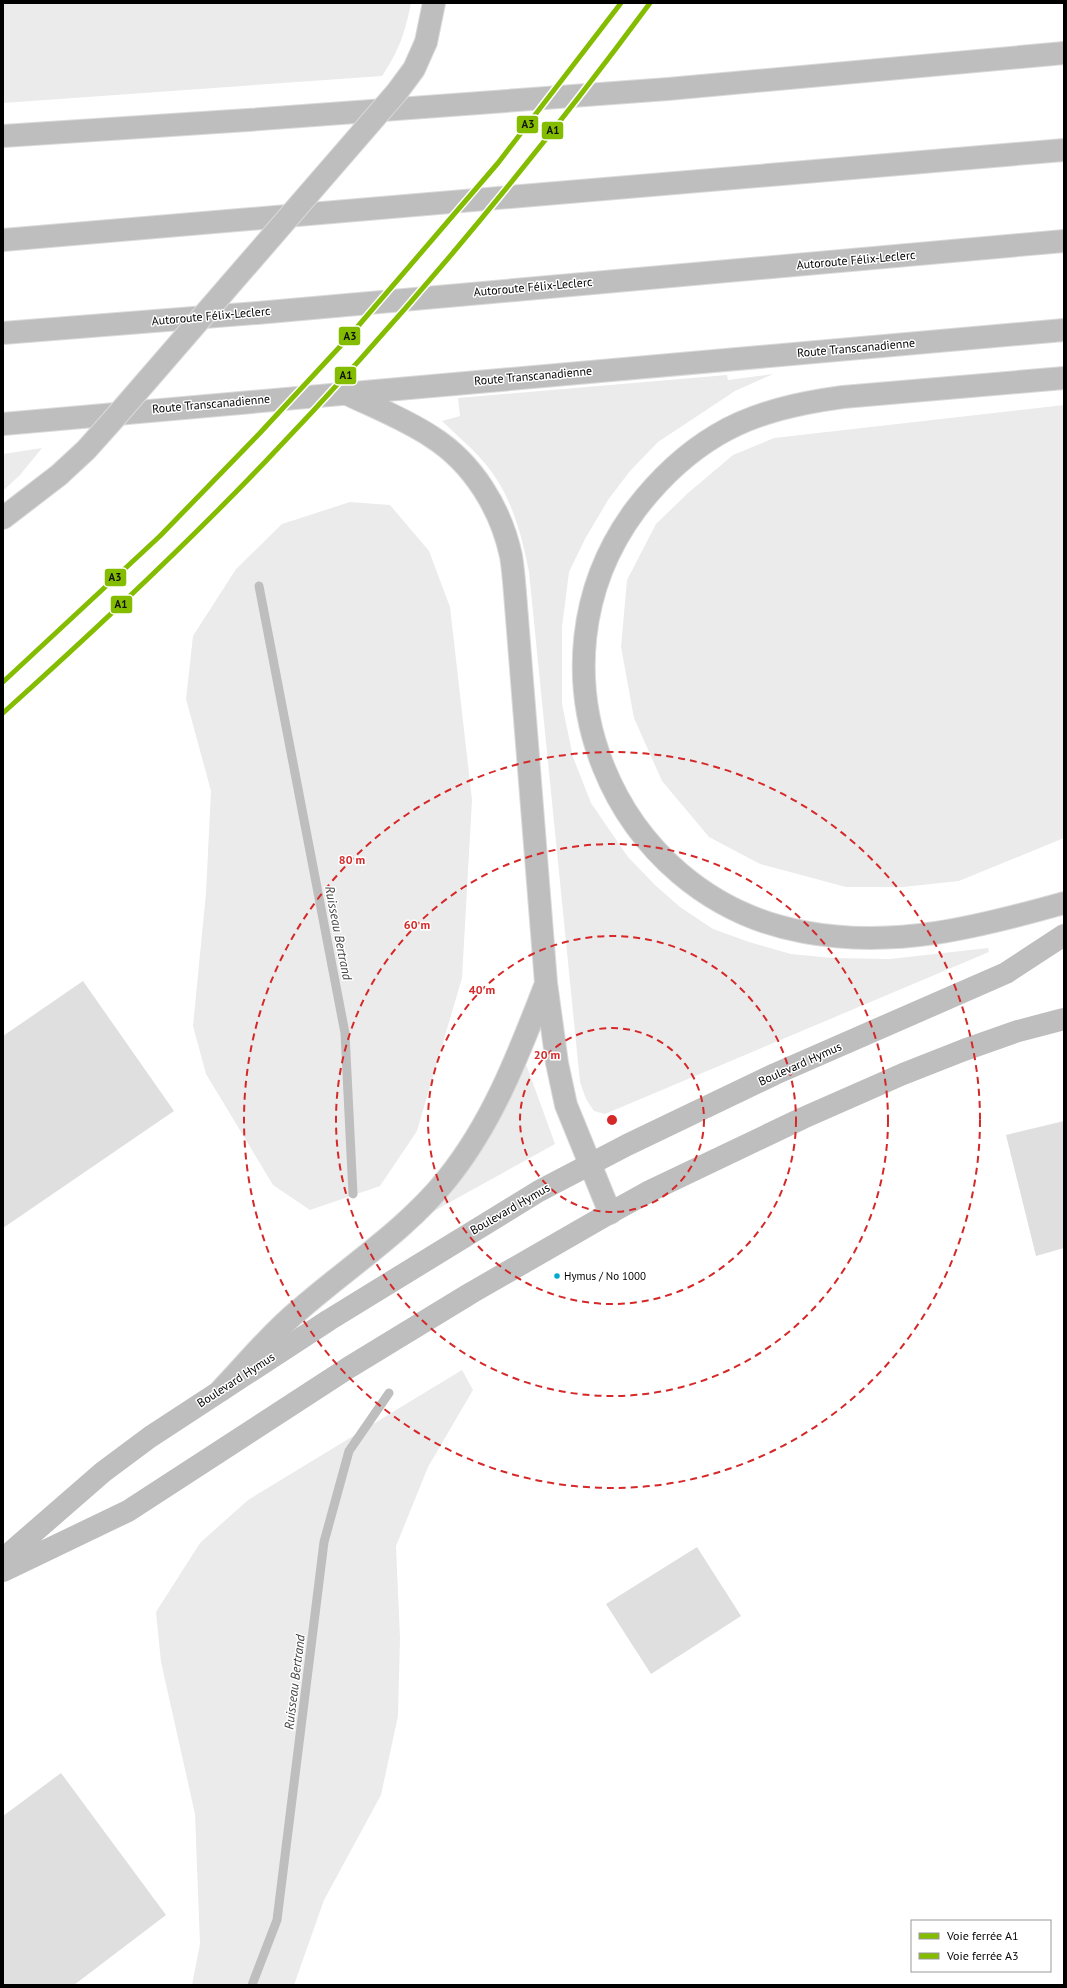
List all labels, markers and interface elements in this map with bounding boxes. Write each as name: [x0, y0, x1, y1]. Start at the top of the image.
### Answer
line badge: A3: [516, 115, 539, 134]
text: A3: [522, 117, 534, 131]
line badge: A1: [541, 121, 564, 140]
text: A1: [547, 123, 559, 137]
street label: Autoroute Félix-Leclerc: [796, 247, 916, 272]
street label: Autoroute Félix-Leclerc: [473, 274, 593, 299]
street label: Autoroute Félix-Leclerc: [151, 303, 271, 328]
line badge: A3: [338, 326, 361, 346]
text: A3: [344, 329, 356, 343]
street label: Route Transcanadienne: [796, 335, 916, 360]
street label: Route Transcanadienne: [473, 363, 593, 388]
line badge: A1: [334, 366, 357, 385]
text: A1: [340, 368, 352, 382]
street label: Route Transcanadienne: [151, 391, 271, 416]
line badge: A3: [104, 568, 127, 587]
text: A3: [109, 570, 121, 584]
line badge: A1: [110, 595, 133, 614]
text: A1: [115, 597, 127, 611]
text: 80 m: [339, 852, 365, 867]
water label: Ruisseau Bertrand: [321, 885, 356, 982]
text: 60 m: [404, 917, 430, 932]
text: 40 m: [469, 982, 495, 997]
street label: Boulevard Hymus: [756, 1038, 844, 1089]
text: 20 m: [534, 1047, 560, 1062]
centre of rings: [605, 1113, 619, 1127]
street label: Boulevard Hymus: [467, 1180, 552, 1237]
place label: Hymus / No 1000: [564, 1269, 646, 1283]
marker: Hymus / No 1000: [552, 1271, 562, 1281]
street label: Boulevard Hymus: [194, 1349, 277, 1410]
water label: Ruisseau Bertrand: [280, 1633, 309, 1730]
legend: [911, 1920, 1051, 1972]
text: Voie ferrée A1: [946, 1928, 1018, 1943]
text: Voie ferrée A3: [946, 1948, 1018, 1963]

